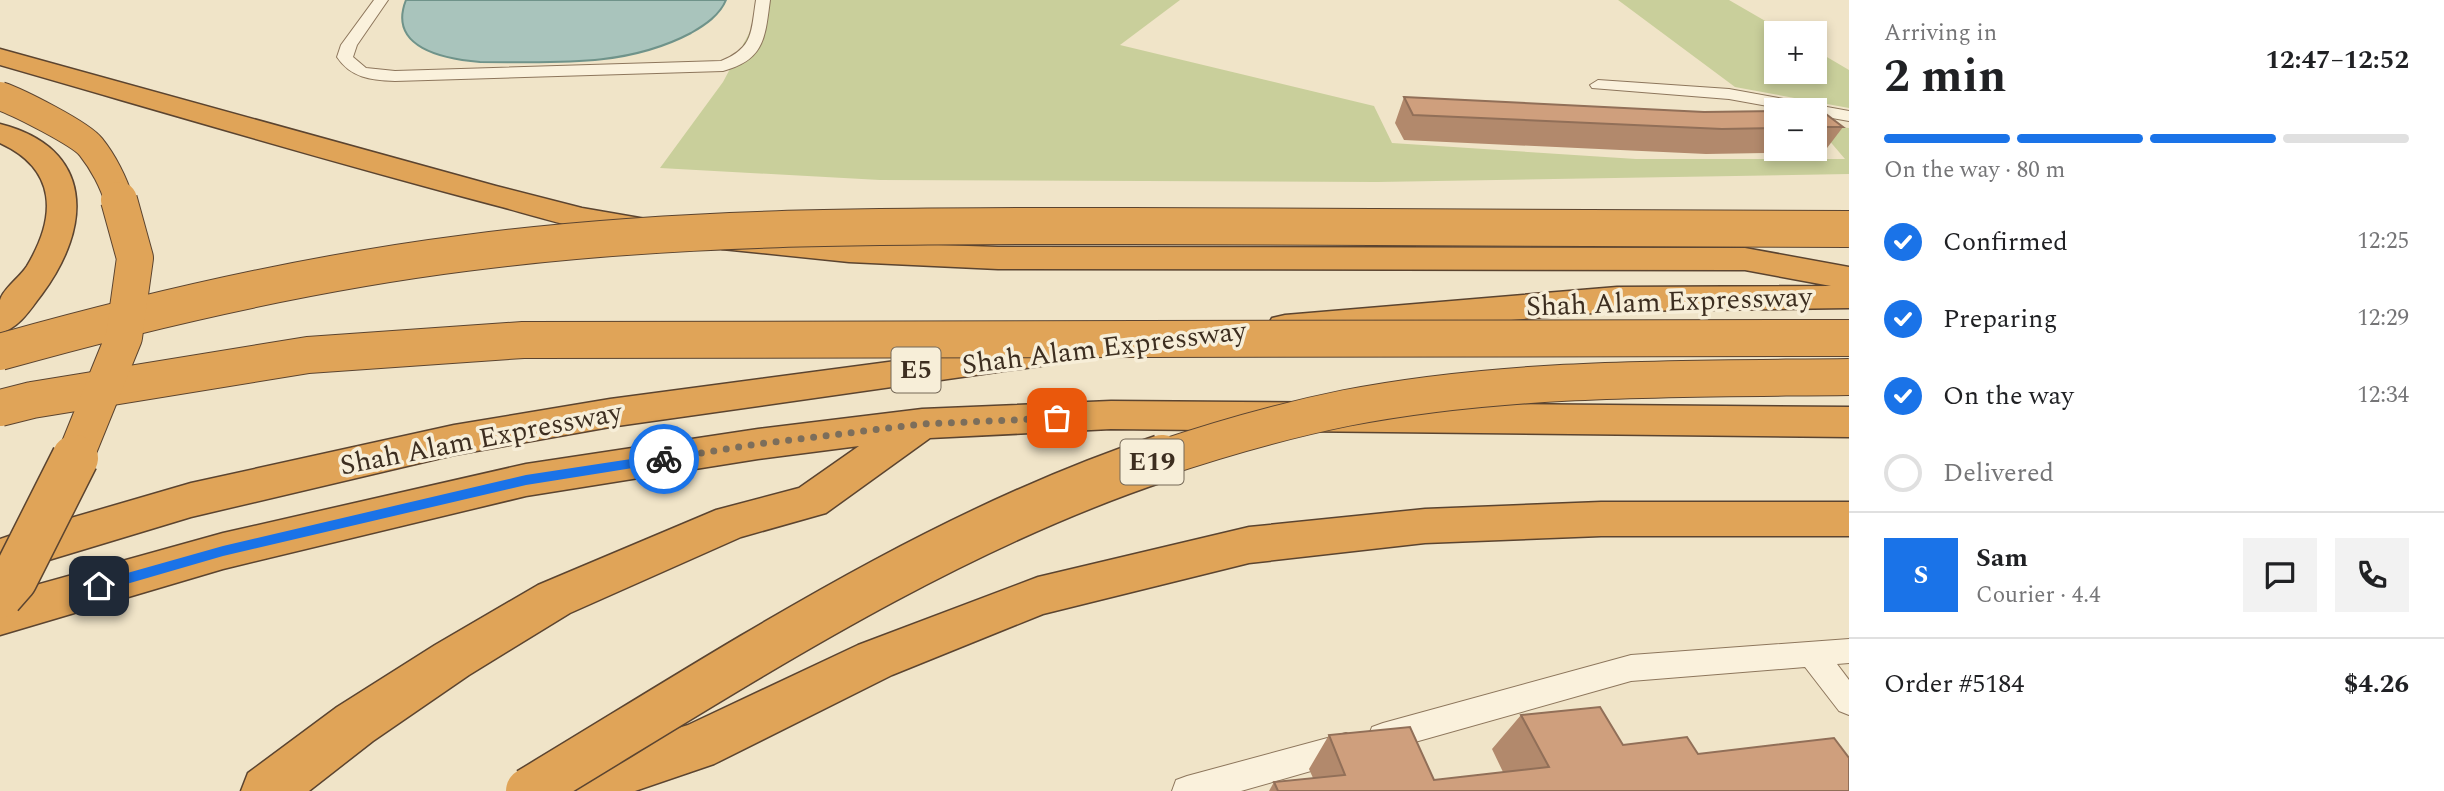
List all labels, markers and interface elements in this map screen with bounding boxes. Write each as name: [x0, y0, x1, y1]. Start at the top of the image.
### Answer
text: Arriving in: [1884, 16, 1997, 51]
map controls: [1764, 21, 1827, 161]
button: +: [1764, 21, 1827, 84]
text: 12:47–12:52: [2265, 40, 2409, 80]
text: 2 min: [1884, 42, 2006, 112]
button: −: [1764, 98, 1827, 161]
text: On the way · 80 m: [1884, 153, 2065, 188]
text: Confirmed: [1943, 222, 2068, 262]
icon: check: [1884, 223, 1922, 261]
text: 12:25: [2357, 224, 2409, 259]
street label: Shah Alam Expressway: [1525, 275, 1814, 328]
text: Preparing: [1943, 299, 2057, 339]
icon: check: [1884, 300, 1922, 338]
text: 12:29: [2357, 301, 2409, 336]
street label: Shah Alam Expressway: [959, 309, 1250, 387]
road number: E5: [892, 348, 940, 392]
text: On the way: [1943, 376, 2074, 416]
icon: check: [1884, 377, 1922, 415]
text: 12:34: [2357, 378, 2409, 413]
pin: [1027, 388, 1087, 448]
street label: Shah Alam Expressway: [336, 390, 627, 487]
icon: bag: [1038, 399, 1076, 437]
courier: [629, 424, 699, 494]
icon: bike: [645, 440, 683, 478]
road number: E19: [1120, 440, 1184, 484]
text: Delivered: [1943, 453, 2054, 493]
text: Sam: [1976, 538, 2028, 578]
button: chat: [2243, 538, 2317, 612]
button: phone: [2335, 538, 2409, 612]
text: S: [1914, 555, 1928, 595]
pin: [69, 556, 129, 616]
icon: home: [80, 567, 118, 605]
text: Courier · 4.4: [1976, 578, 2101, 613]
text: Order #5184: [1884, 664, 2024, 704]
text: $4.26: [2344, 664, 2409, 704]

